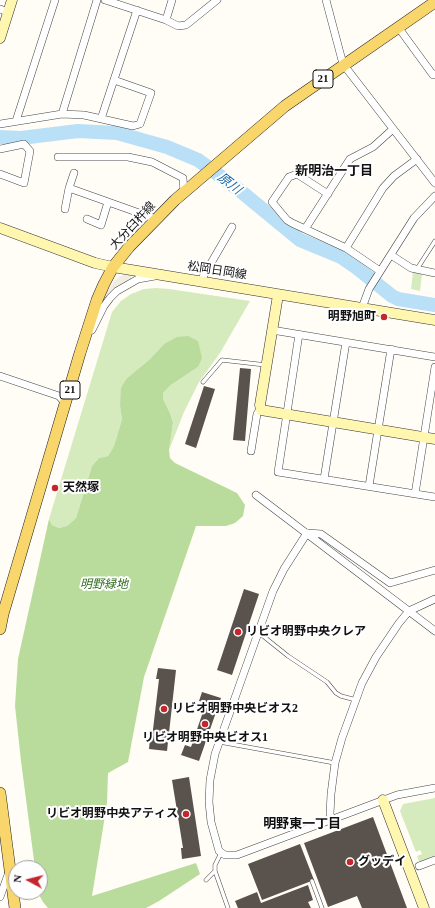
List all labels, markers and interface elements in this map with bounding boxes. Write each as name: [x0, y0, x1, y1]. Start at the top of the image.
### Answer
road number: 21: [313, 70, 333, 88]
district label: 新明治一丁目: [295, 164, 373, 180]
water label: 原川: [214, 170, 244, 198]
street label: 大分臼杵線: [107, 199, 159, 253]
street label: 松岡日岡線: [186, 259, 248, 283]
place label: 明野旭町: [328, 310, 376, 324]
marker: 明野旭町: [379, 312, 389, 322]
road number: 21: [60, 381, 80, 399]
place label: 天然塚: [63, 481, 99, 495]
marker: 天然塚: [50, 483, 60, 493]
park label: 明野緑地: [80, 578, 128, 592]
place label: リビオ明野中央クレア: [246, 625, 366, 639]
marker: リビオ明野中央クレア: [233, 627, 243, 637]
place label: リビオ明野中央ビオス2: [172, 702, 298, 716]
marker: リビオ明野中央ビオス2: [159, 704, 169, 714]
marker: リビオ明野中央ビオス1: [200, 719, 210, 729]
place label: リビオ明野中央ビオス1: [142, 731, 268, 745]
place label: リビオ明野中央アティス: [46, 807, 178, 821]
marker: リビオ明野中央アティス: [181, 809, 191, 819]
district label: 明野東一丁目: [263, 817, 341, 833]
place label: グッデイ: [358, 855, 406, 869]
marker: グッデイ: [345, 857, 355, 867]
north arrow: [8, 860, 48, 900]
text: N: [11, 874, 24, 883]

